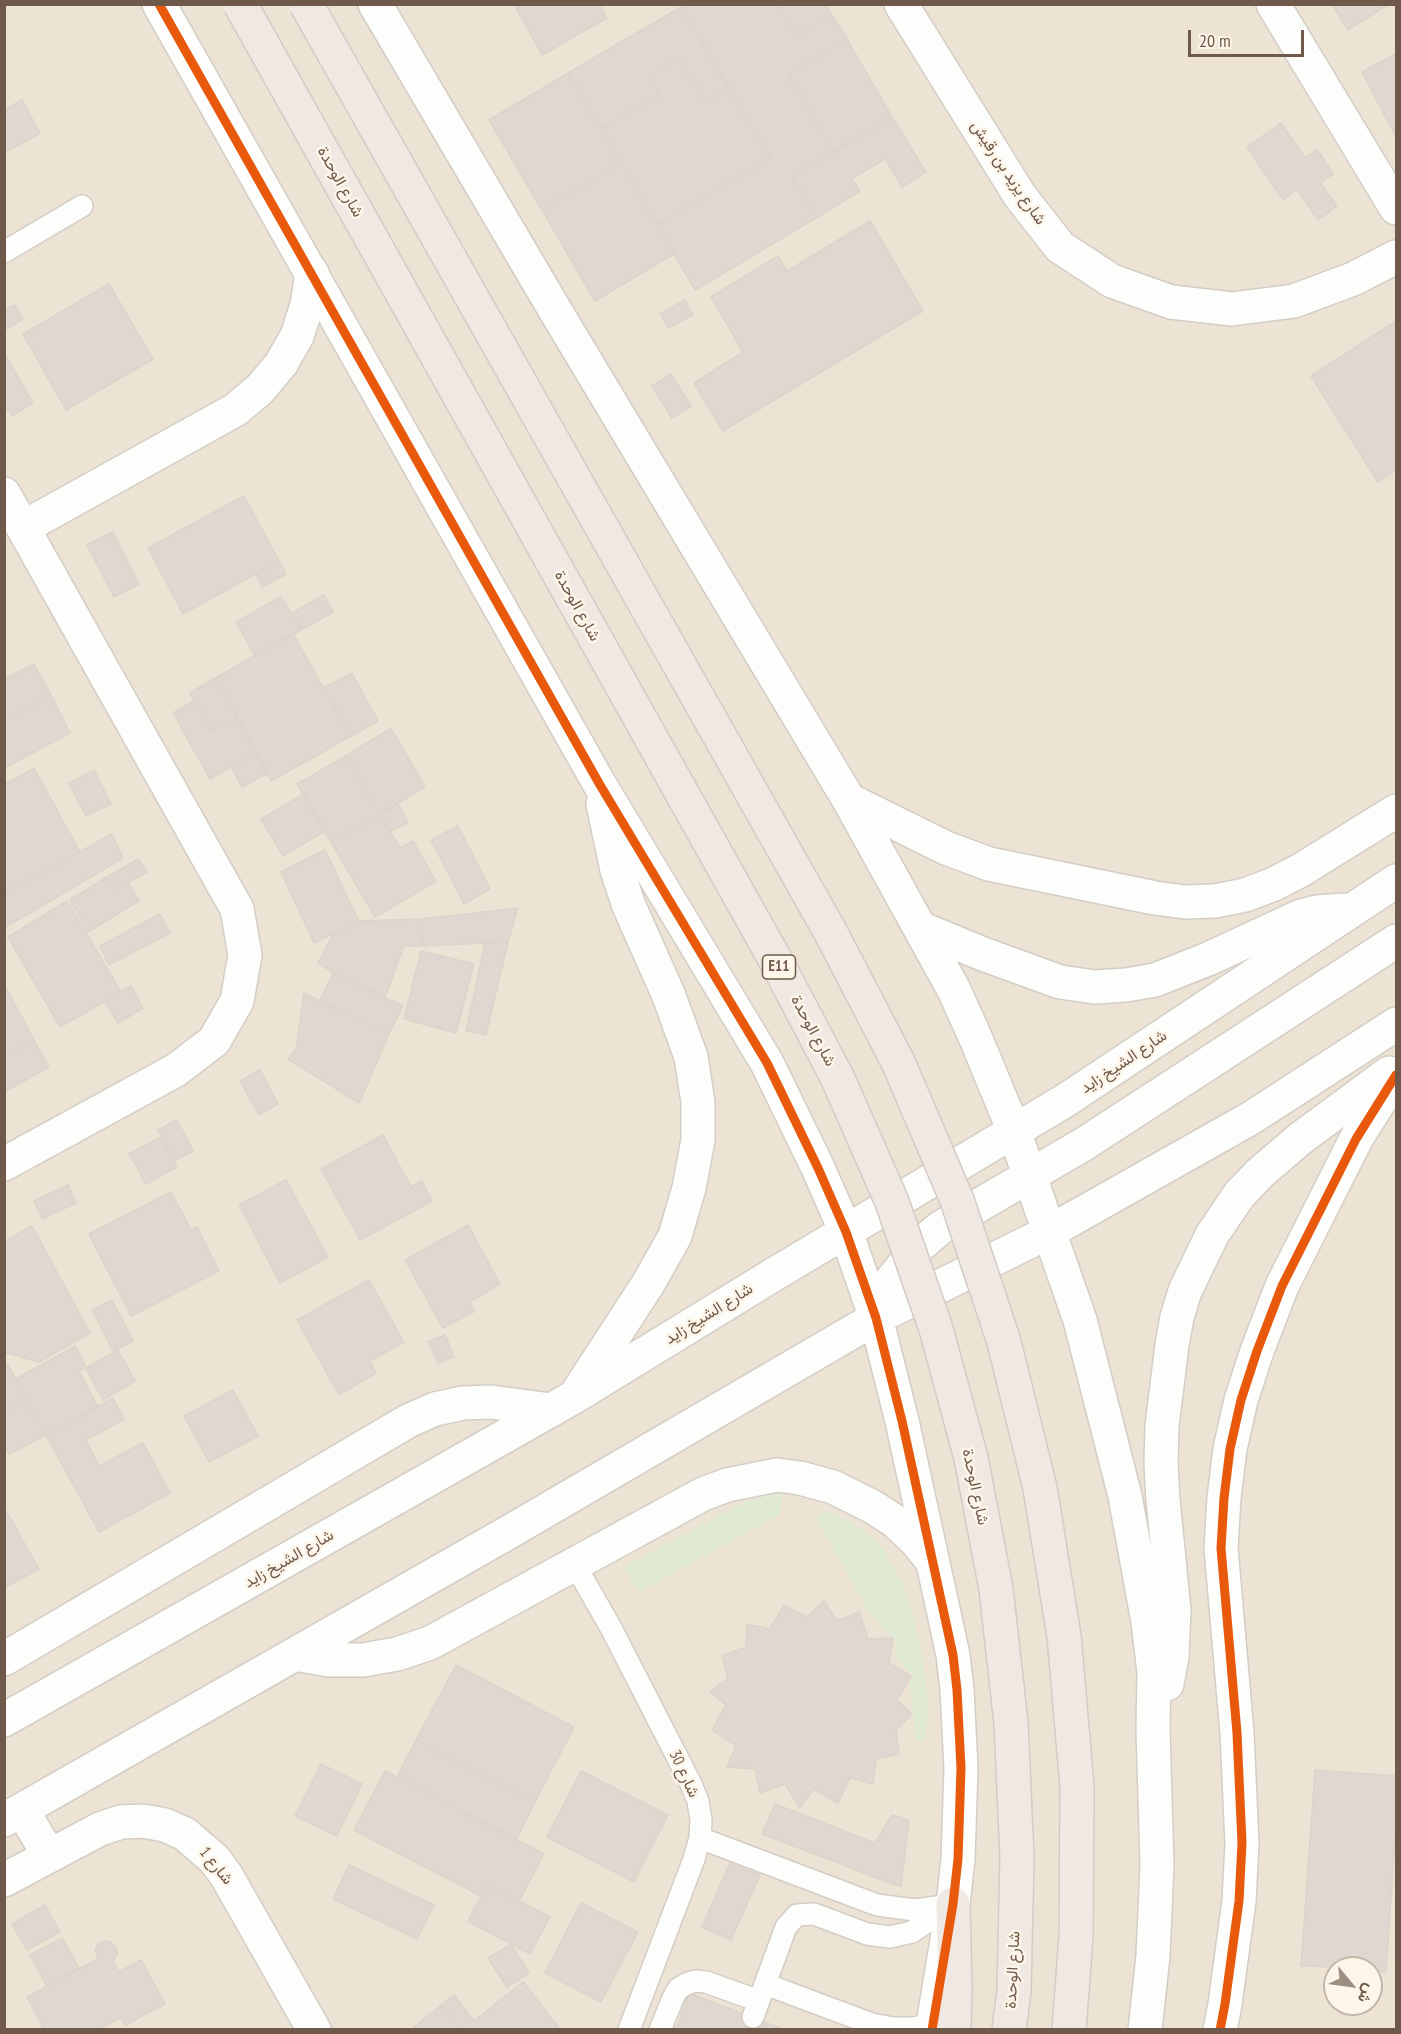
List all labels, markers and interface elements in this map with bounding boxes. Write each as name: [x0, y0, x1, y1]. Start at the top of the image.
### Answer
scale bar: [1191, 18, 1306, 56]
text: 20 m: [1199, 29, 1231, 52]
street label: شارع يزيد بن رقيش: [966, 117, 1050, 229]
street label: شارع الوحدة: [313, 143, 367, 221]
street label: شارع الوحدة: [550, 567, 604, 645]
road number: E11: [762, 955, 796, 979]
street label: شارع الوحدة: [786, 992, 840, 1070]
street label: شارع الشيخ زايد: [1077, 1026, 1171, 1098]
street label: شارع الشيخ زايد: [661, 1279, 757, 1349]
street label: شارع الوحدة: [958, 1447, 992, 1527]
street label: شارع الشيخ زايد: [241, 1526, 337, 1592]
street label: شارع 30: [665, 1747, 703, 1801]
street label: شارع 1: [195, 1843, 237, 1889]
street label: شارع الوحدة: [1001, 1931, 1025, 2009]
north arrow: [1323, 1956, 1383, 2016]
text: ش: [1354, 1980, 1380, 2007]

